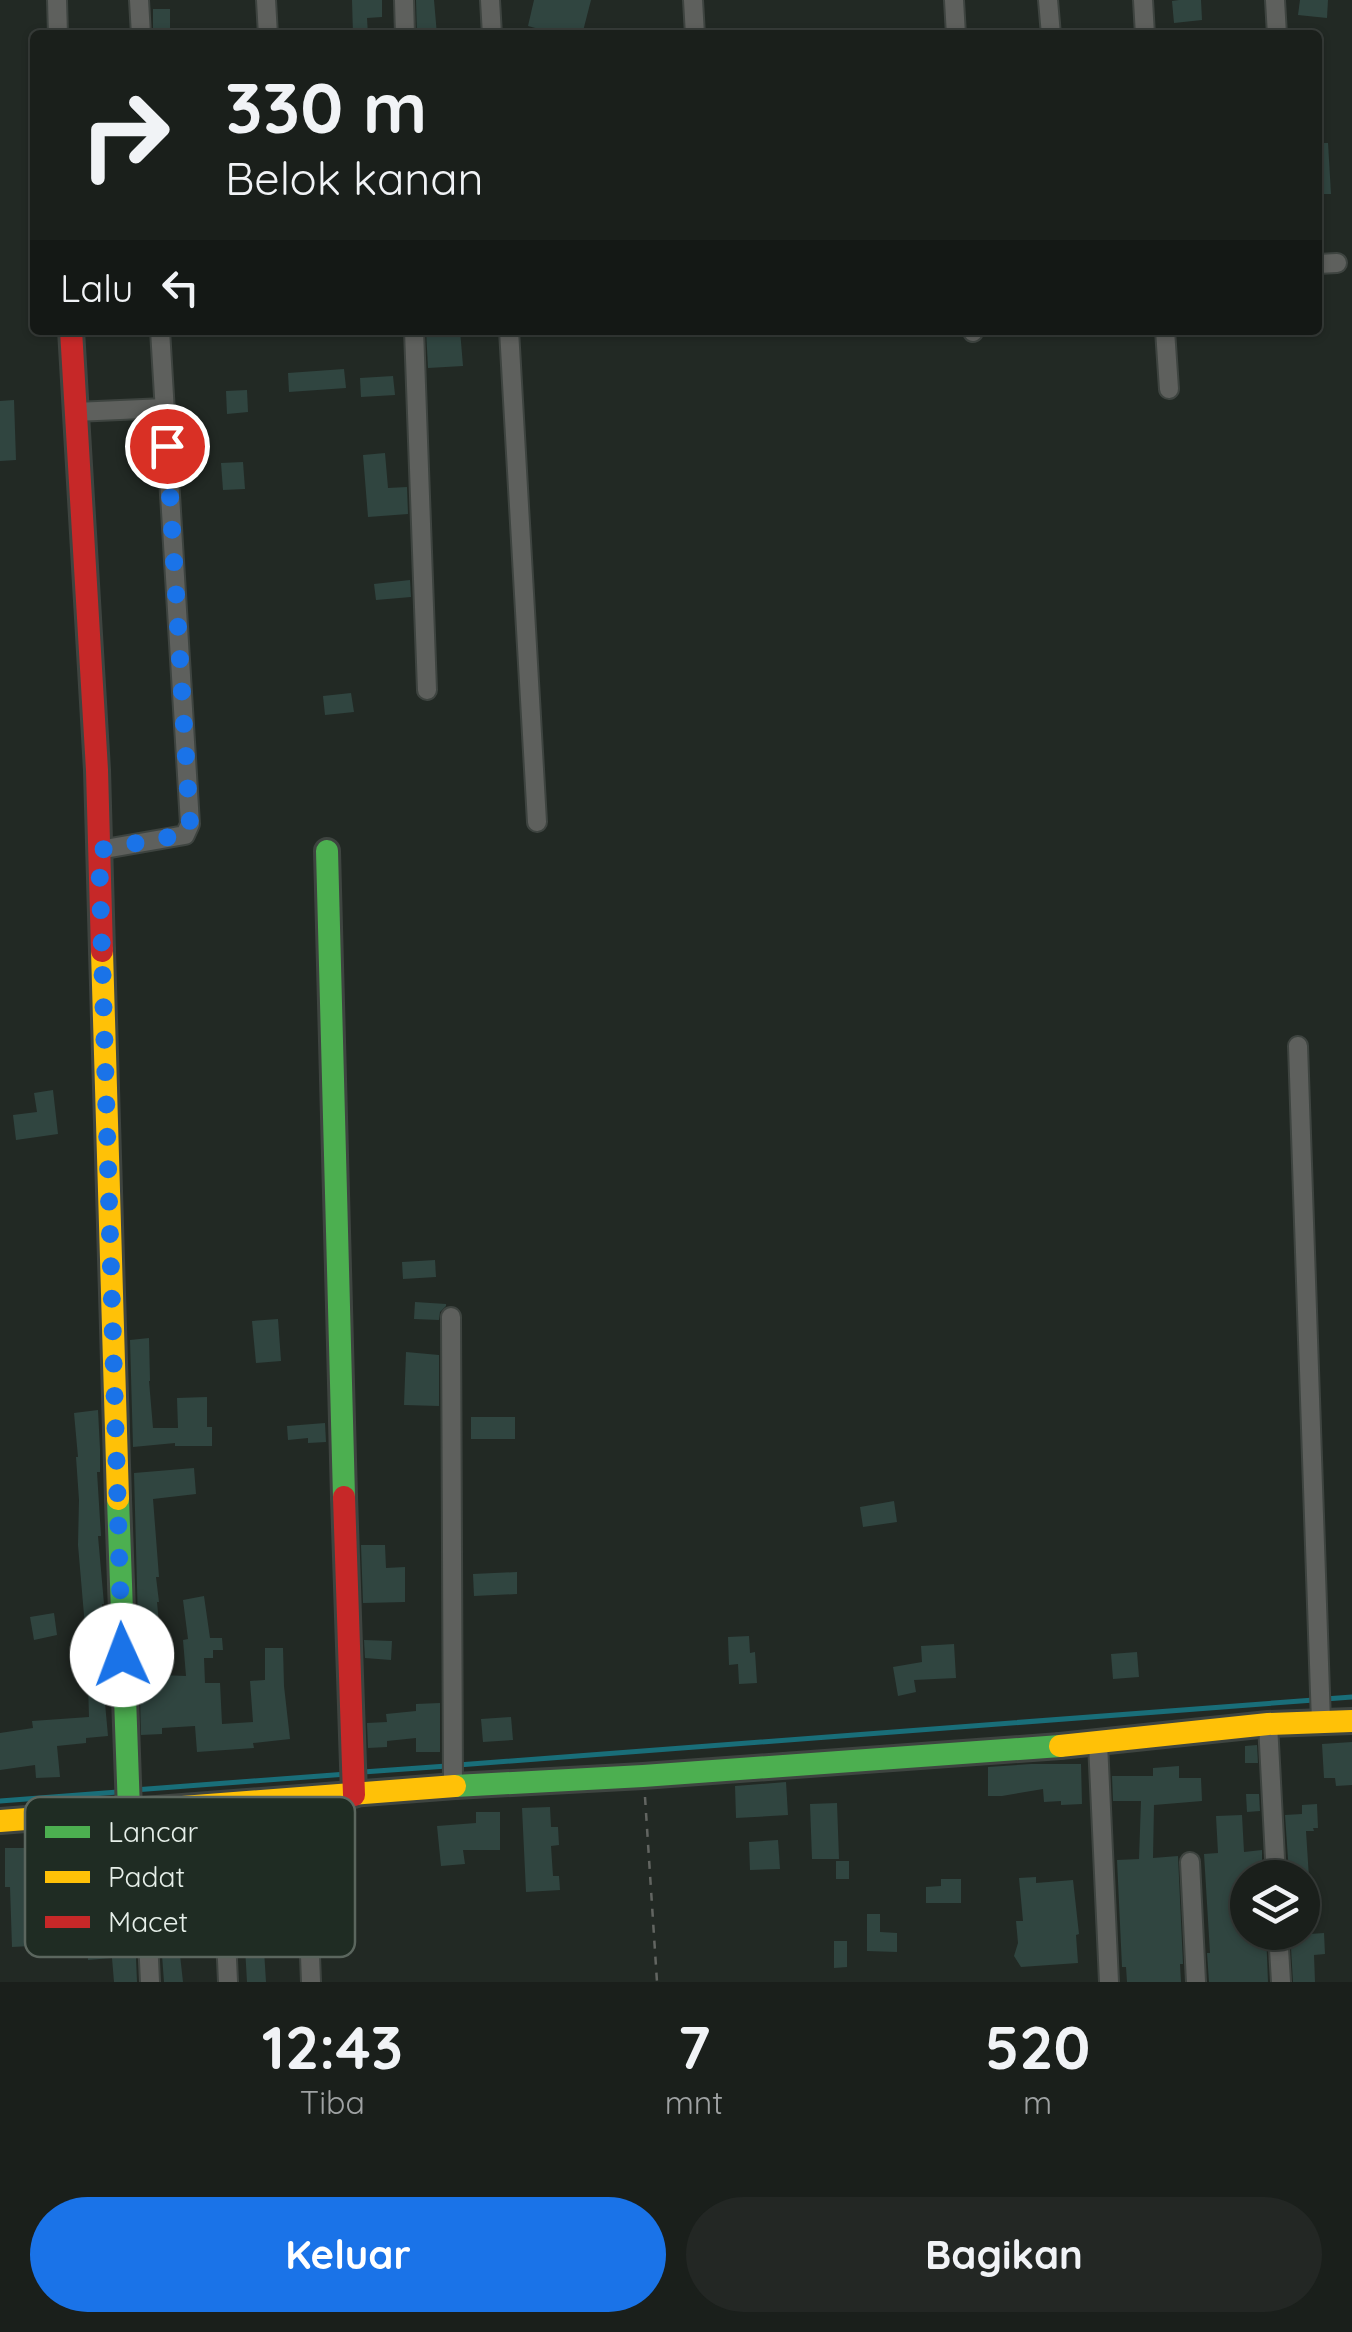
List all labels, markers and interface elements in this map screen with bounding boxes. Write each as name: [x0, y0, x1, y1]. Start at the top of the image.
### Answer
text: 330 m: [225, 63, 427, 151]
icon: right: [60, 70, 190, 200]
text: Belok kanan: [225, 150, 484, 206]
icon: left: [153, 260, 208, 315]
text: Lalu: [60, 264, 133, 312]
pin: [125, 404, 210, 489]
icon: arrive: [140, 419, 195, 474]
position arrow: [70, 1603, 174, 1707]
legend: [25, 1797, 355, 1957]
text: Lancar: [108, 1814, 199, 1849]
text: Padat: [108, 1859, 185, 1894]
map controls: [1230, 1860, 1320, 1950]
button: layers: [1230, 1860, 1320, 1950]
text: Macet: [108, 1904, 188, 1939]
text: 12:43: [262, 2009, 403, 2084]
text: 7: [677, 2009, 710, 2084]
text: 520: [985, 2009, 1090, 2084]
text: Tiba: [300, 2082, 365, 2122]
text: mnt: [665, 2082, 723, 2122]
text: m: [1023, 2082, 1052, 2122]
button: Keluar: [30, 2197, 666, 2312]
button: Bagikan: [686, 2197, 1322, 2312]

